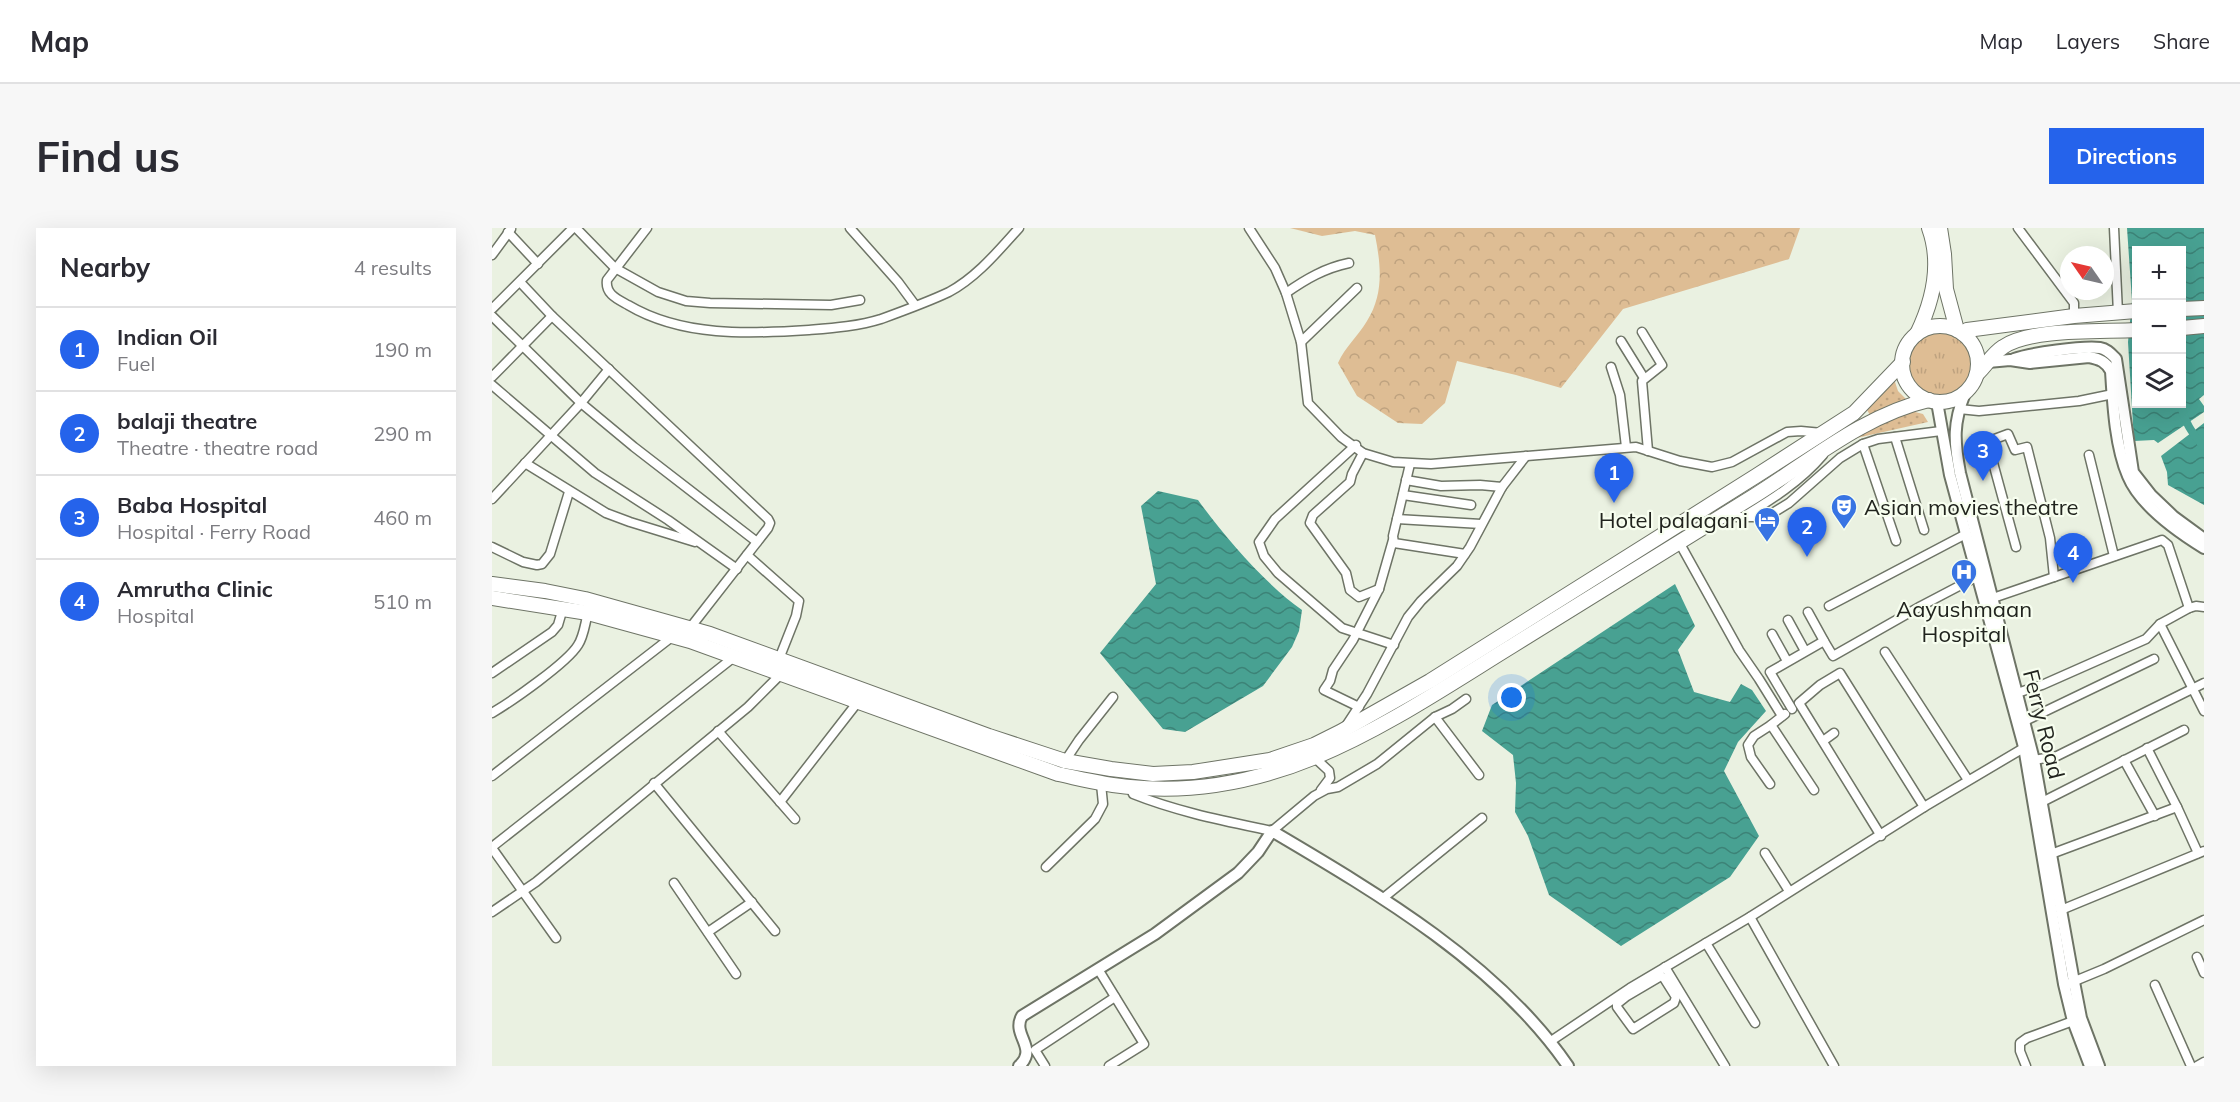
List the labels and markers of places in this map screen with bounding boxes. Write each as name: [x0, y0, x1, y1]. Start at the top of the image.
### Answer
pin: 3: [1964, 432, 2002, 481]
pin: 1: [1594, 454, 1634, 503]
theatre icon: Asian movies theatre: [1829, 492, 1859, 530]
place label: Asian movies theatre: [1864, 493, 2079, 521]
hotel icon: Hotel palagani: [1752, 505, 1782, 543]
place label: Hotel palagani: [1599, 506, 1748, 534]
pin: 2: [1788, 508, 1826, 557]
pin: 4: [2054, 534, 2092, 583]
hospital icon: Aayushmaan Hospital: [1949, 557, 1979, 595]
place label: Aayushmaan Hospital: [1896, 595, 2032, 648]

